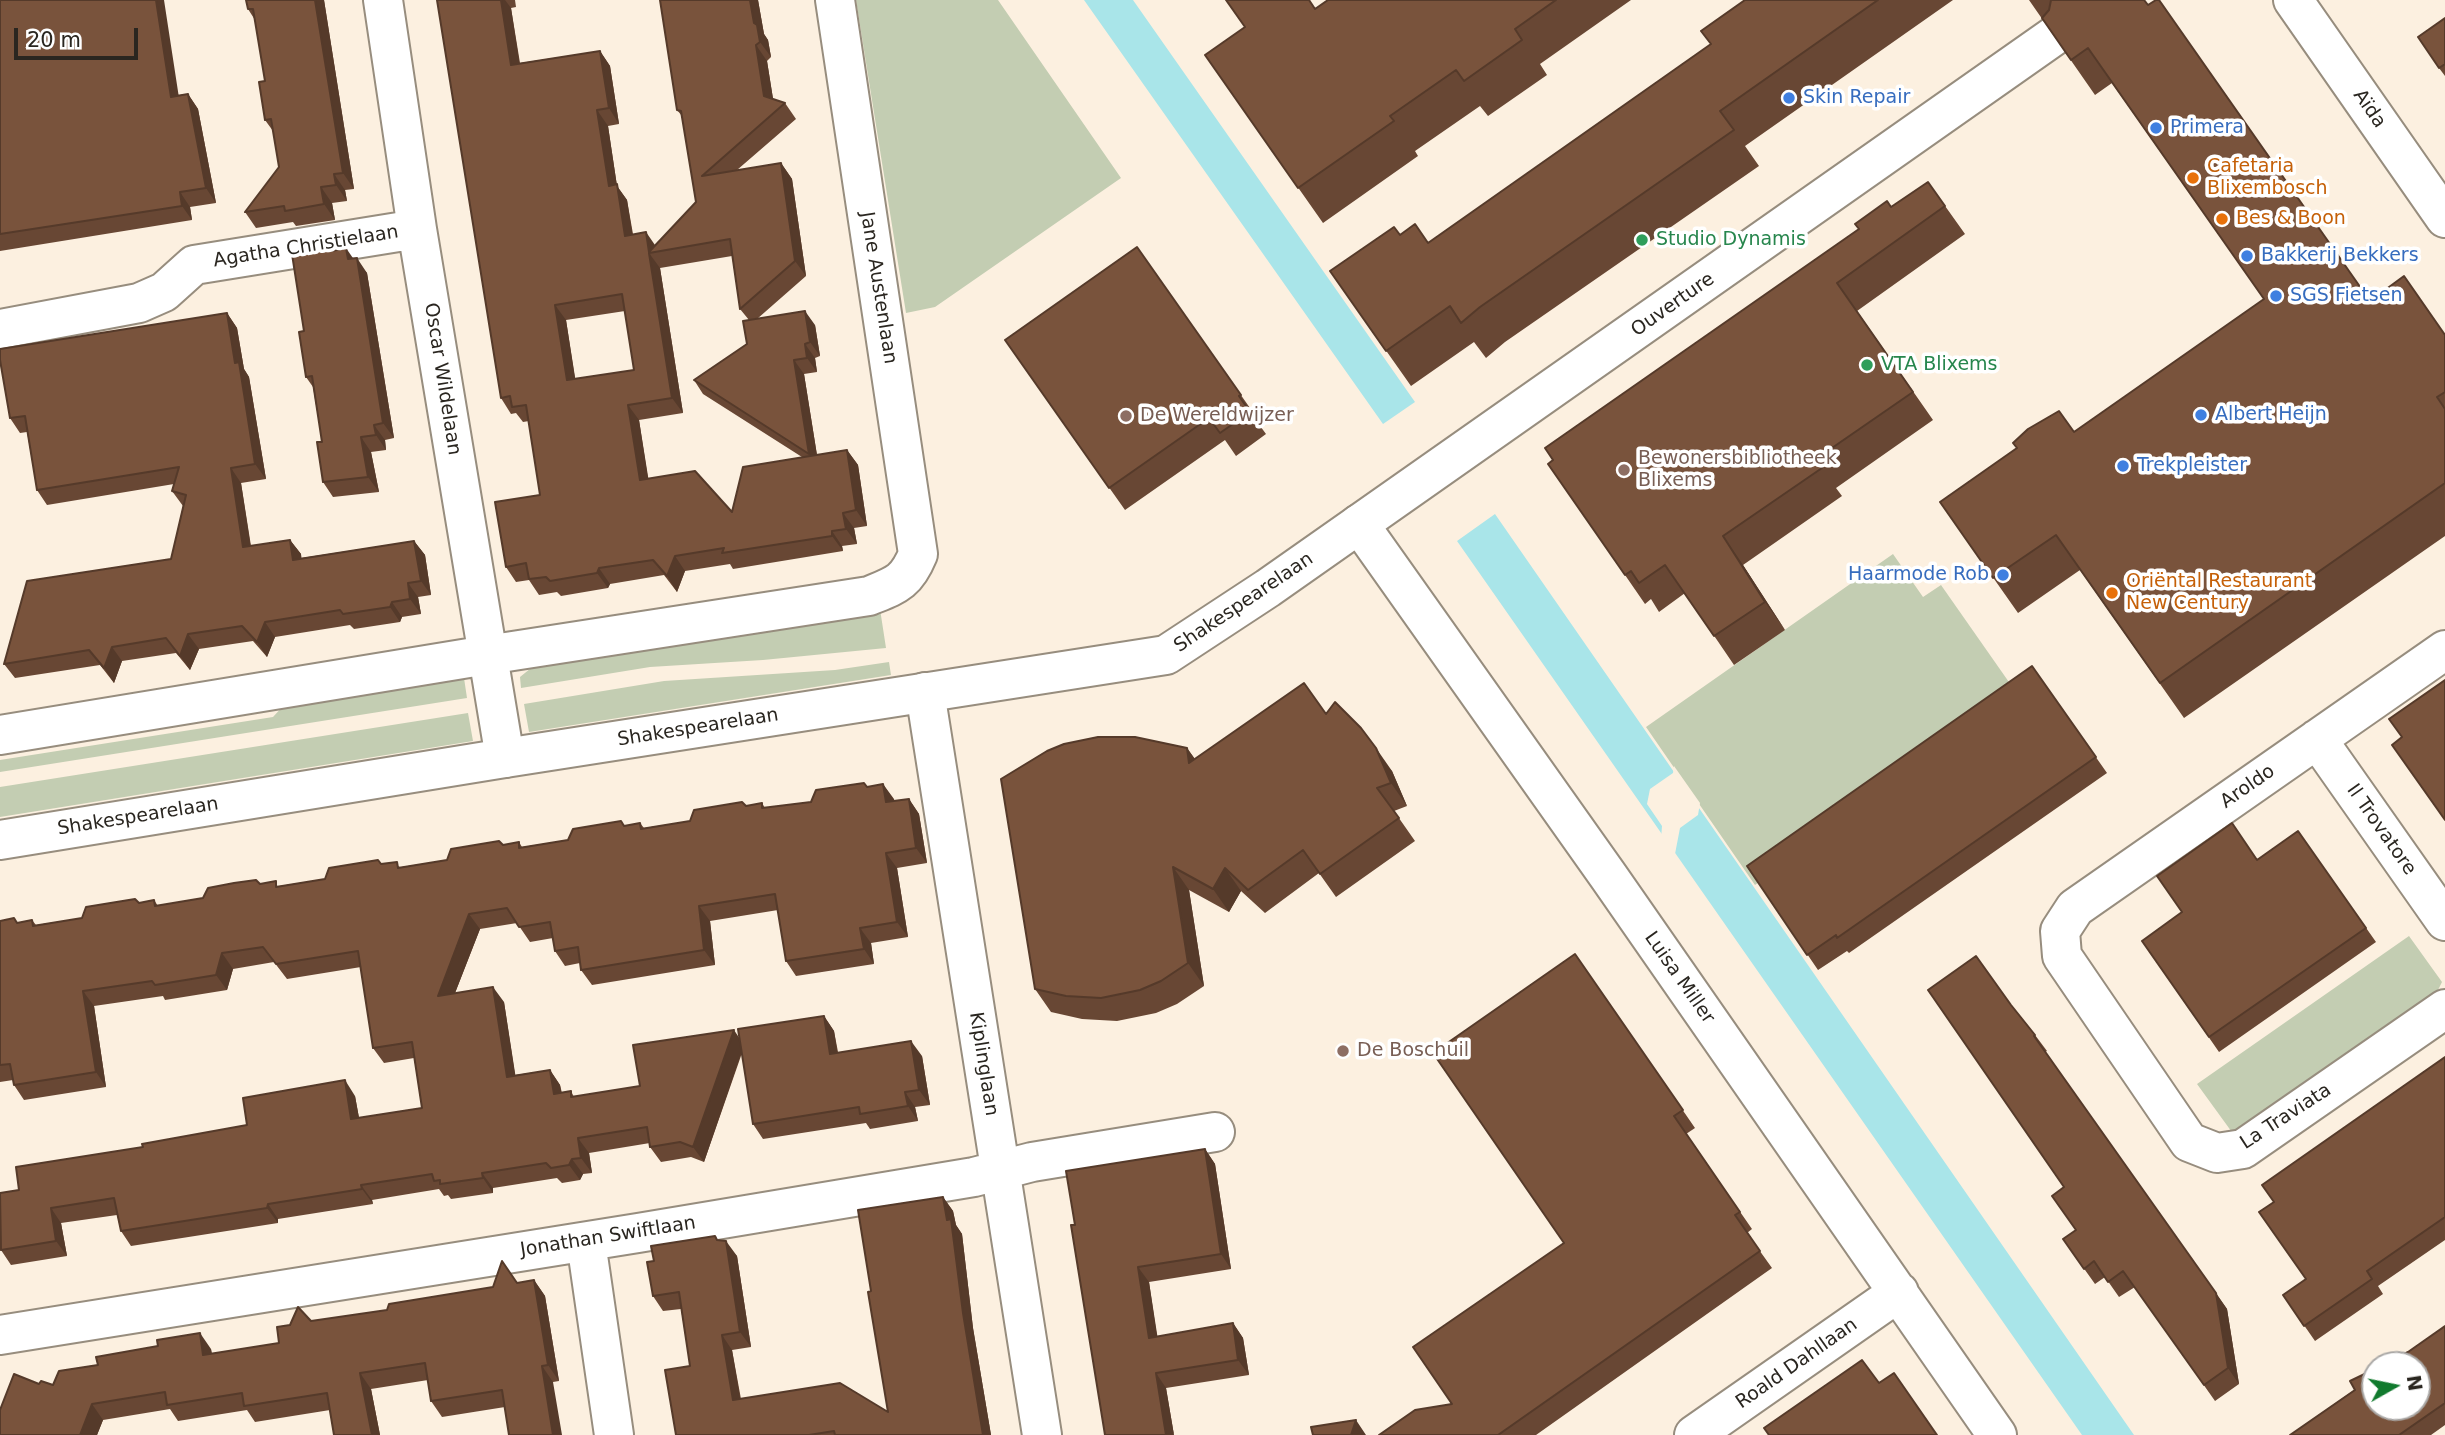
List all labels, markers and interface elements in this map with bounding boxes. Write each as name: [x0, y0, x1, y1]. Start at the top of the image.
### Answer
scale bar: [18, 14, 142, 58]
text: 20 m: [27, 28, 81, 52]
street label: Aïda: [2348, 85, 2390, 133]
place label: Skin Repair: [1803, 87, 1910, 109]
marker: Skin Repair: [1781, 90, 1797, 106]
place label: Primera: [2170, 117, 2244, 139]
marker: Primera: [2148, 120, 2164, 136]
place label: Cafetaria Blixembosch: [2207, 156, 2328, 200]
marker: Cafetaria Blixembosch: [2185, 170, 2201, 186]
place label: Bes & Boon: [2236, 208, 2346, 230]
street label: Jane Austenlaan: [855, 210, 901, 366]
marker: Bes & Boon: [2214, 211, 2230, 227]
street label: Agatha Christielaan: [212, 221, 400, 273]
place label: Studio Dynamis: [1656, 229, 1806, 251]
marker: Studio Dynamis: [1634, 232, 1650, 248]
place label: Bakkerij Bekkers: [2261, 245, 2419, 267]
marker: Bakkerij Bekkers: [2239, 248, 2255, 264]
street label: Ouverture: [1627, 268, 1719, 342]
place label: SGS Fietsen: [2290, 285, 2402, 307]
marker: SGS Fietsen: [2268, 288, 2284, 304]
street label: Oscar Wildelaan: [419, 301, 465, 457]
place label: VTA Blixems: [1881, 354, 1998, 376]
marker: VTA Blixems: [1859, 357, 1875, 373]
place label: Albert Heijn: [2215, 404, 2327, 426]
place label: De Wereldwijzer: [1140, 405, 1294, 427]
marker: Albert Heijn: [2193, 407, 2209, 423]
marker: De Wereldwijzer: [1118, 408, 1134, 424]
place label: Bewonersbibliotheek Blixems: [1638, 448, 1837, 492]
place label: Trekpleister: [2137, 455, 2247, 477]
marker: Trekpleister: [2115, 458, 2131, 474]
marker: Bewonersbibliotheek Blixems: [1616, 462, 1632, 478]
street label: Shakespearelaan: [1170, 548, 1318, 658]
place label: Haarmode Rob: [1848, 564, 1989, 586]
marker: Haarmode Rob: [1995, 567, 2011, 583]
place label: Oriëntal Restaurant New Century: [2126, 571, 2312, 615]
marker: Oriëntal Restaurant New Century: [2104, 585, 2120, 601]
street label: Shakespearelaan: [616, 704, 780, 752]
street label: Aroldo: [2216, 760, 2280, 814]
street label: Il Trovatore: [2341, 780, 2421, 880]
street label: Shakespearelaan: [56, 793, 220, 841]
street label: Luisa Miller: [1639, 928, 1719, 1028]
street label: Kiplinglaan: [964, 1010, 1002, 1118]
place label: De Boschuil: [1357, 1040, 1469, 1062]
marker: De Boschuil: [1335, 1043, 1351, 1059]
street label: La Traviata: [2236, 1079, 2336, 1155]
street label: Jonathan Swiftlaan: [519, 1212, 697, 1262]
street label: Roald Dahllaan: [1732, 1314, 1862, 1414]
north arrow: [2361, 1351, 2431, 1421]
text: N: [2403, 1373, 2427, 1393]

